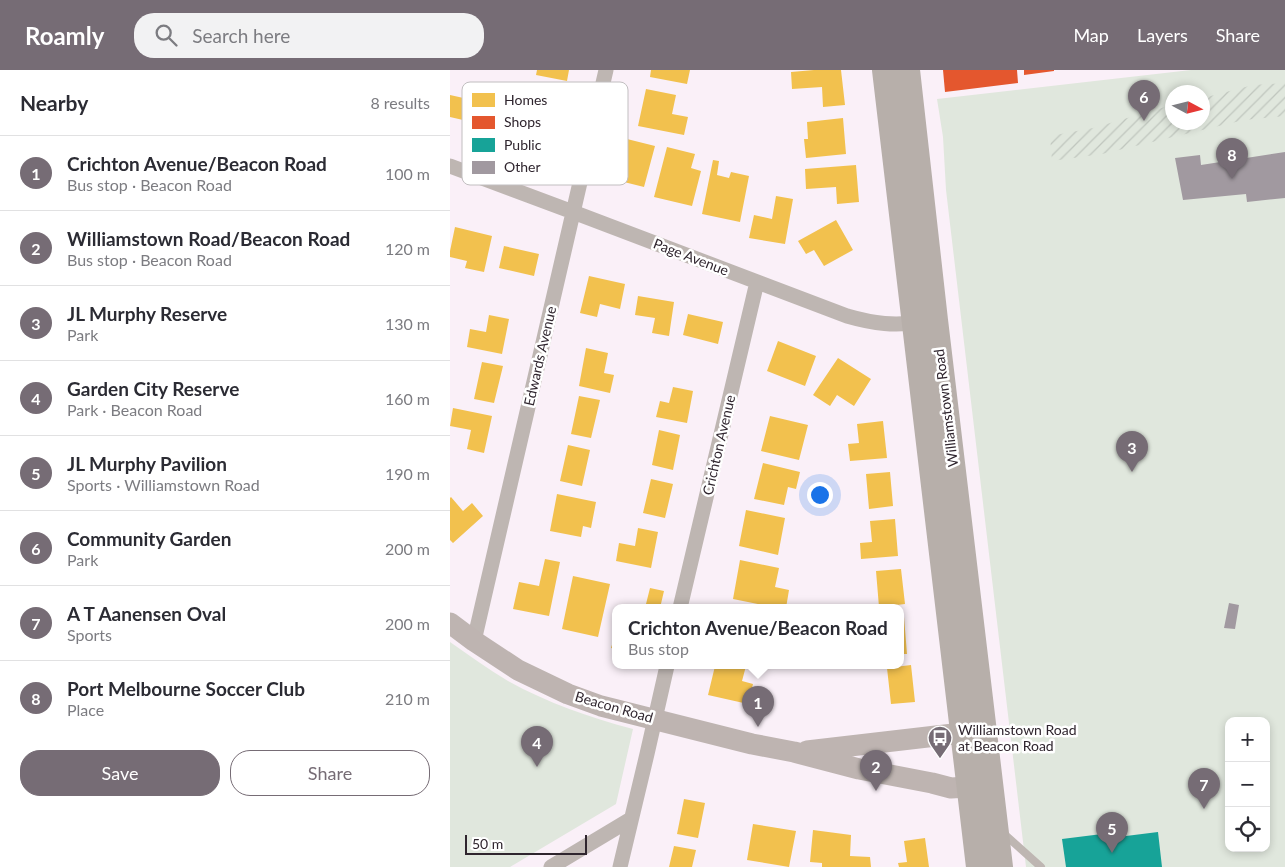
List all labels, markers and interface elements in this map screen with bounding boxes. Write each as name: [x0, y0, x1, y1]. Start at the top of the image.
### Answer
search box: [134, 13, 484, 58]
text: Roamly: [25, 21, 104, 50]
icon: search: [152, 21, 180, 49]
text: Search here: [192, 24, 290, 47]
text: Map: [1073, 24, 1109, 46]
text: Layers: [1137, 24, 1188, 46]
text: Share: [1216, 24, 1260, 46]
pin: 6: [1128, 80, 1160, 121]
legend: [462, 82, 628, 185]
north arrow: [1165, 85, 1210, 130]
text: Nearby: [20, 90, 88, 115]
text: Homes: [504, 91, 547, 108]
text: 8 results: [370, 93, 430, 112]
text: Shops: [504, 113, 541, 130]
text: Public: [504, 136, 542, 153]
pin: 8: [1216, 138, 1248, 179]
text: Crichton Avenue/Beacon Road: [67, 152, 327, 175]
text: Other: [504, 158, 541, 175]
text: 1: [31, 164, 41, 183]
text: 100 m: [385, 164, 430, 183]
text: Bus stop · Beacon Road: [67, 175, 232, 194]
text: Williamstown Road/Beacon Road: [67, 227, 350, 250]
street label: Page Avenue: [651, 234, 731, 279]
text: 2: [31, 239, 41, 258]
text: 120 m: [385, 239, 430, 258]
text: Bus stop · Beacon Road: [67, 250, 232, 269]
text: JL Murphy Reserve: [67, 302, 227, 325]
street label: Edwards Avenue: [520, 304, 559, 407]
text: 3: [31, 314, 41, 333]
text: 130 m: [385, 314, 430, 333]
text: Park: [67, 325, 98, 344]
street label: Williamstown Road: [930, 348, 961, 468]
text: Garden City Reserve: [67, 377, 239, 400]
text: 4: [31, 389, 41, 408]
text: 160 m: [385, 389, 430, 408]
street label: Crichton Avenue: [699, 393, 738, 497]
text: Park · Beacon Road: [67, 400, 202, 419]
pin: 3: [1116, 431, 1148, 472]
text: JL Murphy Pavilion: [67, 452, 227, 475]
text: 5: [31, 464, 41, 483]
text: 190 m: [385, 464, 430, 483]
text: Sports · Williamstown Road: [67, 475, 260, 494]
your location: [807, 482, 833, 508]
text: Community Garden: [67, 527, 231, 550]
text: 6: [31, 539, 41, 558]
text: 200 m: [385, 539, 430, 558]
text: Park: [67, 550, 98, 569]
text: A T Aanensen Oval: [67, 602, 226, 625]
popup: [612, 604, 904, 669]
text: 7: [31, 614, 41, 633]
text: 200 m: [385, 614, 430, 633]
text: Crichton Avenue/Beacon Road: [628, 616, 888, 639]
text: Sports: [67, 625, 112, 644]
text: Bus stop: [628, 639, 689, 658]
text: Port Melbourne Soccer Club: [67, 677, 305, 700]
pin: 1: [742, 686, 774, 727]
street label: Beacon Road: [573, 687, 655, 726]
text: 8: [31, 689, 41, 708]
text: 210 m: [385, 689, 430, 708]
text: Place: [67, 700, 104, 719]
map controls: [1225, 717, 1270, 852]
button: +: [1225, 717, 1270, 762]
place label: Williamstown Road at Beacon Road: [958, 721, 1077, 754]
bus stop icon: Williamstown Road at Beacon Road: [927, 725, 953, 759]
pin: 4: [521, 726, 553, 767]
button: Save: [20, 750, 220, 796]
button: Share: [230, 750, 430, 796]
pin: 2: [860, 750, 892, 791]
button: −: [1225, 762, 1270, 807]
pin: 7: [1188, 768, 1220, 809]
button: locate: [1225, 807, 1270, 852]
pin: 5: [1096, 812, 1128, 853]
scale bar: [465, 832, 588, 855]
text: 50 m: [472, 835, 503, 852]

